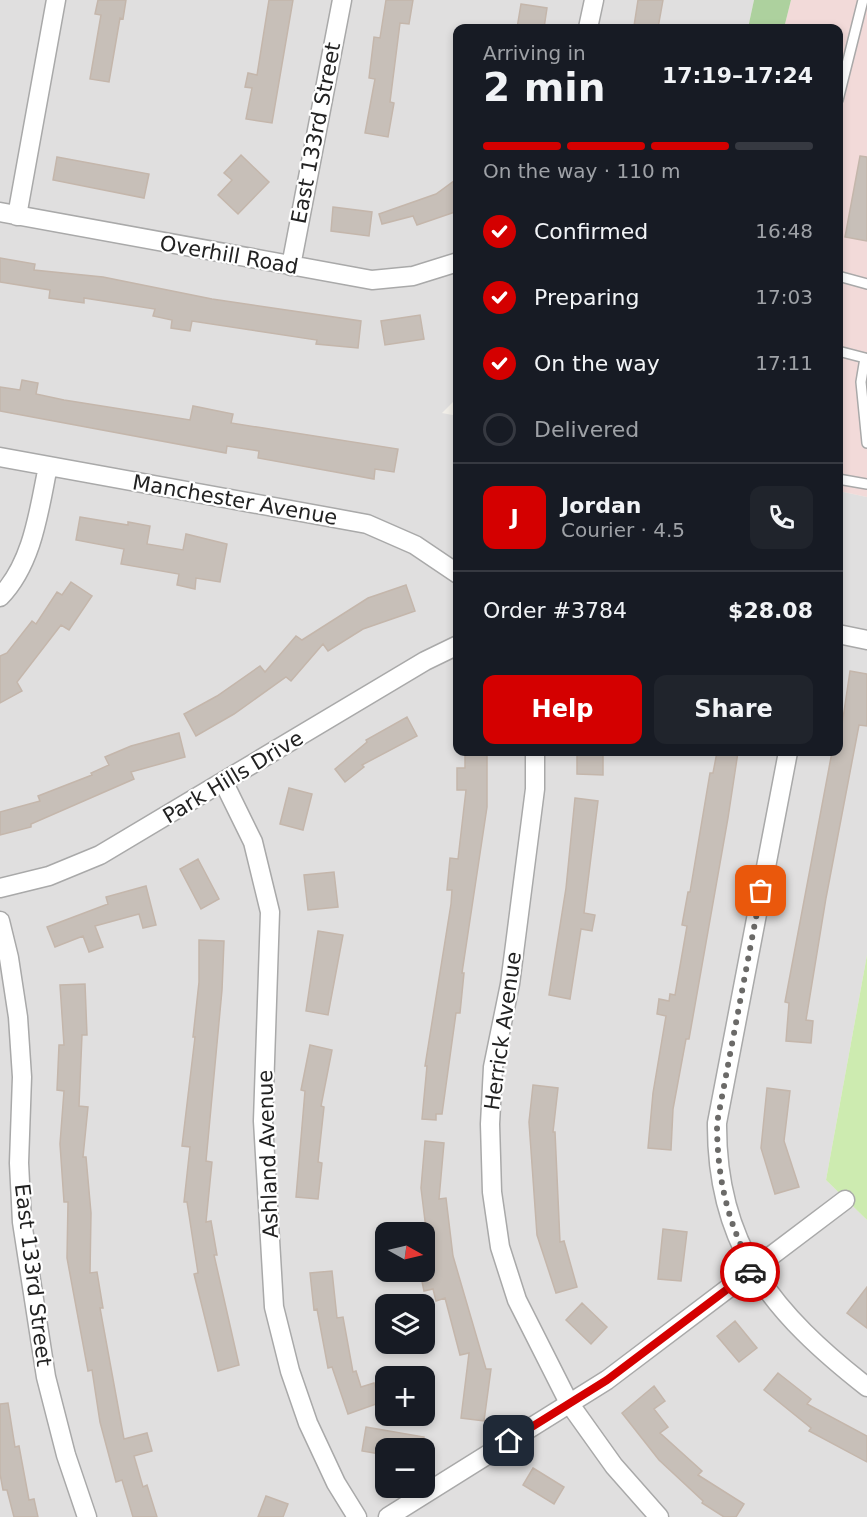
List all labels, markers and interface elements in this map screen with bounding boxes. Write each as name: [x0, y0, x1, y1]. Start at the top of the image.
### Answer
street label: East 133rd Street: [287, 40, 345, 226]
text: Arriving in: [483, 41, 586, 65]
text: 17:19–17:24: [662, 63, 813, 88]
text: 2 min: [483, 65, 605, 110]
text: On the way · 110 m: [483, 159, 681, 183]
icon: check: [483, 215, 516, 248]
text: Confirmed: [534, 219, 648, 244]
text: 16:48: [755, 219, 813, 243]
street label: Overhill Road: [158, 231, 300, 279]
icon: check: [483, 281, 516, 314]
text: Preparing: [534, 285, 640, 310]
text: 17:03: [755, 285, 813, 309]
icon: check: [483, 347, 516, 380]
text: On the way: [534, 351, 660, 376]
text: 17:11: [755, 351, 813, 375]
text: Delivered: [534, 417, 639, 442]
street label: Manchester Avenue: [131, 470, 339, 530]
button: phone: [750, 486, 813, 549]
text: Jordan: [561, 493, 641, 518]
text: J: [510, 505, 519, 530]
text: Courier · 4.5: [561, 518, 685, 542]
text: Order #3784: [483, 598, 627, 623]
text: $28.08: [728, 598, 813, 623]
button: Help: [483, 675, 642, 744]
button: Share: [654, 675, 813, 744]
street label: Park Hills Drive: [159, 726, 307, 828]
pin: [735, 865, 786, 916]
icon: bag: [744, 874, 777, 907]
street label: Herrick Avenue: [480, 950, 526, 1112]
street label: Ashland Avenue: [253, 1069, 283, 1239]
street label: East 133rd Street: [10, 1182, 56, 1368]
north arrow: [375, 1222, 435, 1282]
map controls: [375, 1222, 435, 1498]
courier: [720, 1242, 780, 1302]
icon: car: [734, 1256, 767, 1289]
button: layers: [375, 1294, 435, 1354]
button: +: [375, 1366, 435, 1426]
pin: [483, 1415, 534, 1466]
icon: home: [492, 1424, 525, 1457]
button: −: [375, 1438, 435, 1498]

